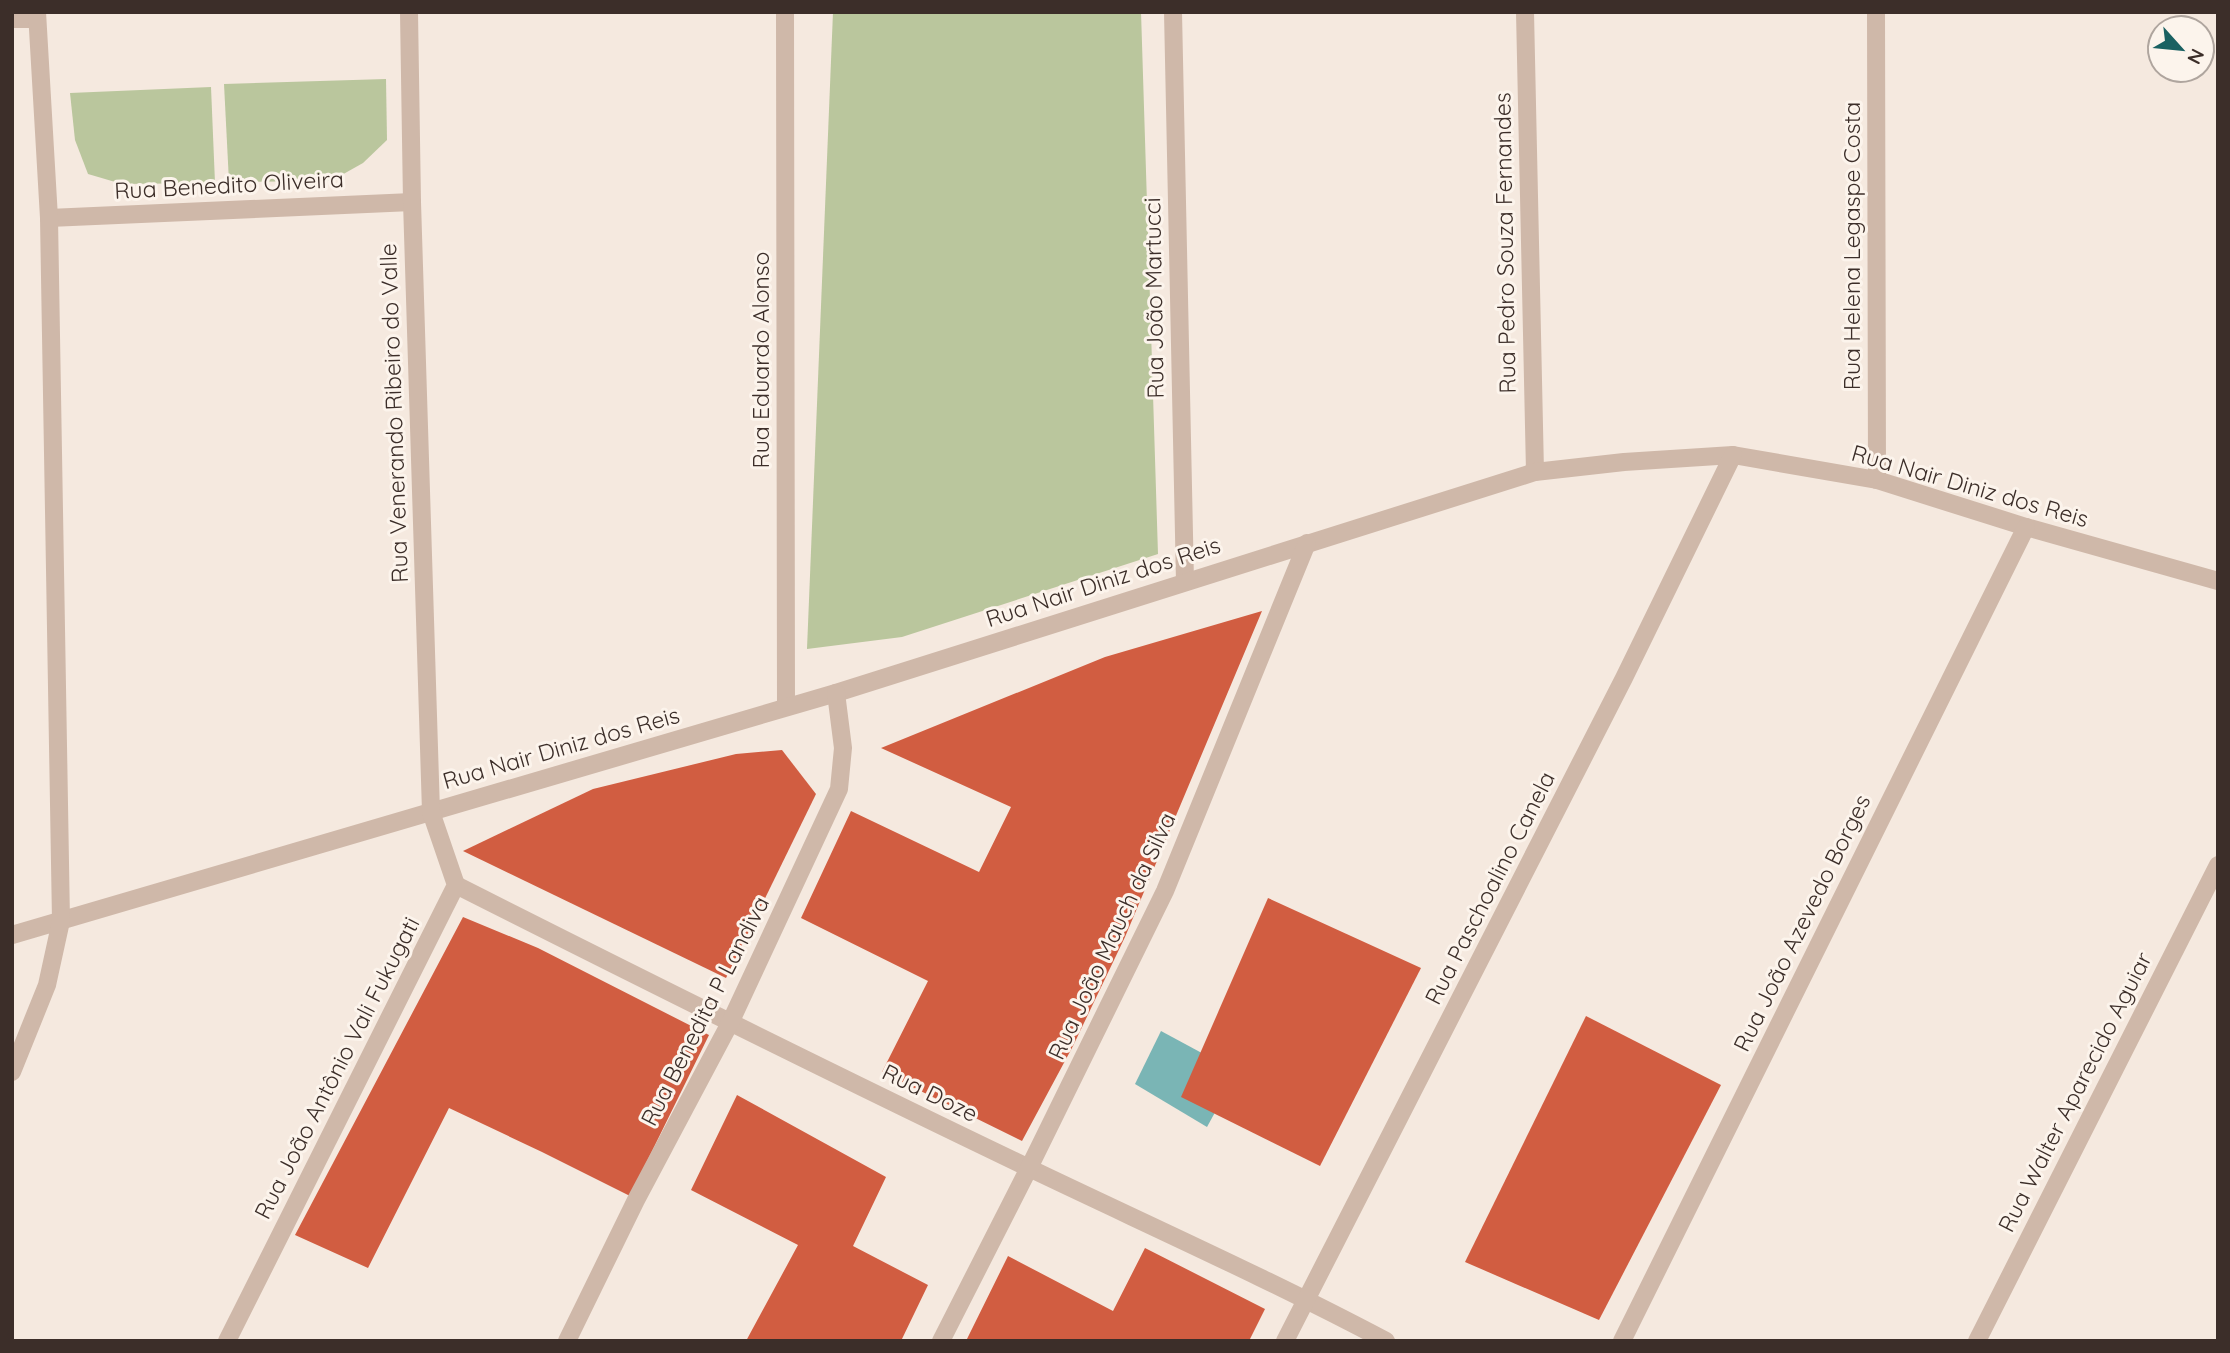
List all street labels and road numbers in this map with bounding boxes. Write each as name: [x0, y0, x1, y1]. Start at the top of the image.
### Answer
street label: Rua Pedro Souza Fernandes: [1487, 92, 1522, 394]
street label: Rua Helena Legaspe Costa: [1837, 102, 1866, 390]
street label: Rua Benedito Oliveira: [113, 164, 344, 205]
street label: Rua João Martucci: [1137, 197, 1170, 399]
street label: Rua Venerando Ribeiro do Valle: [373, 243, 414, 583]
street label: Rua Eduardo Alonso: [746, 251, 775, 469]
street label: Rua Nair Diniz dos Reis: [1848, 438, 2092, 533]
street label: Rua Nair Diniz dos Reis: [982, 530, 1224, 633]
street label: Rua Nair Diniz dos Reis: [439, 700, 683, 795]
street label: Rua Paschoalino Canela: [1418, 766, 1561, 1009]
street label: Rua João Azevedo Borges: [1727, 790, 1876, 1056]
street label: Rua João Mauch da Silva: [1041, 808, 1182, 1064]
street label: Rua Benedita P Landiva: [634, 891, 775, 1130]
street label: Rua João Antônio Vali Fukugati: [248, 912, 426, 1224]
street label: Rua Walter Aparecido Aguiar: [1991, 947, 2158, 1237]
street label: Rua Doze: [878, 1057, 983, 1128]

